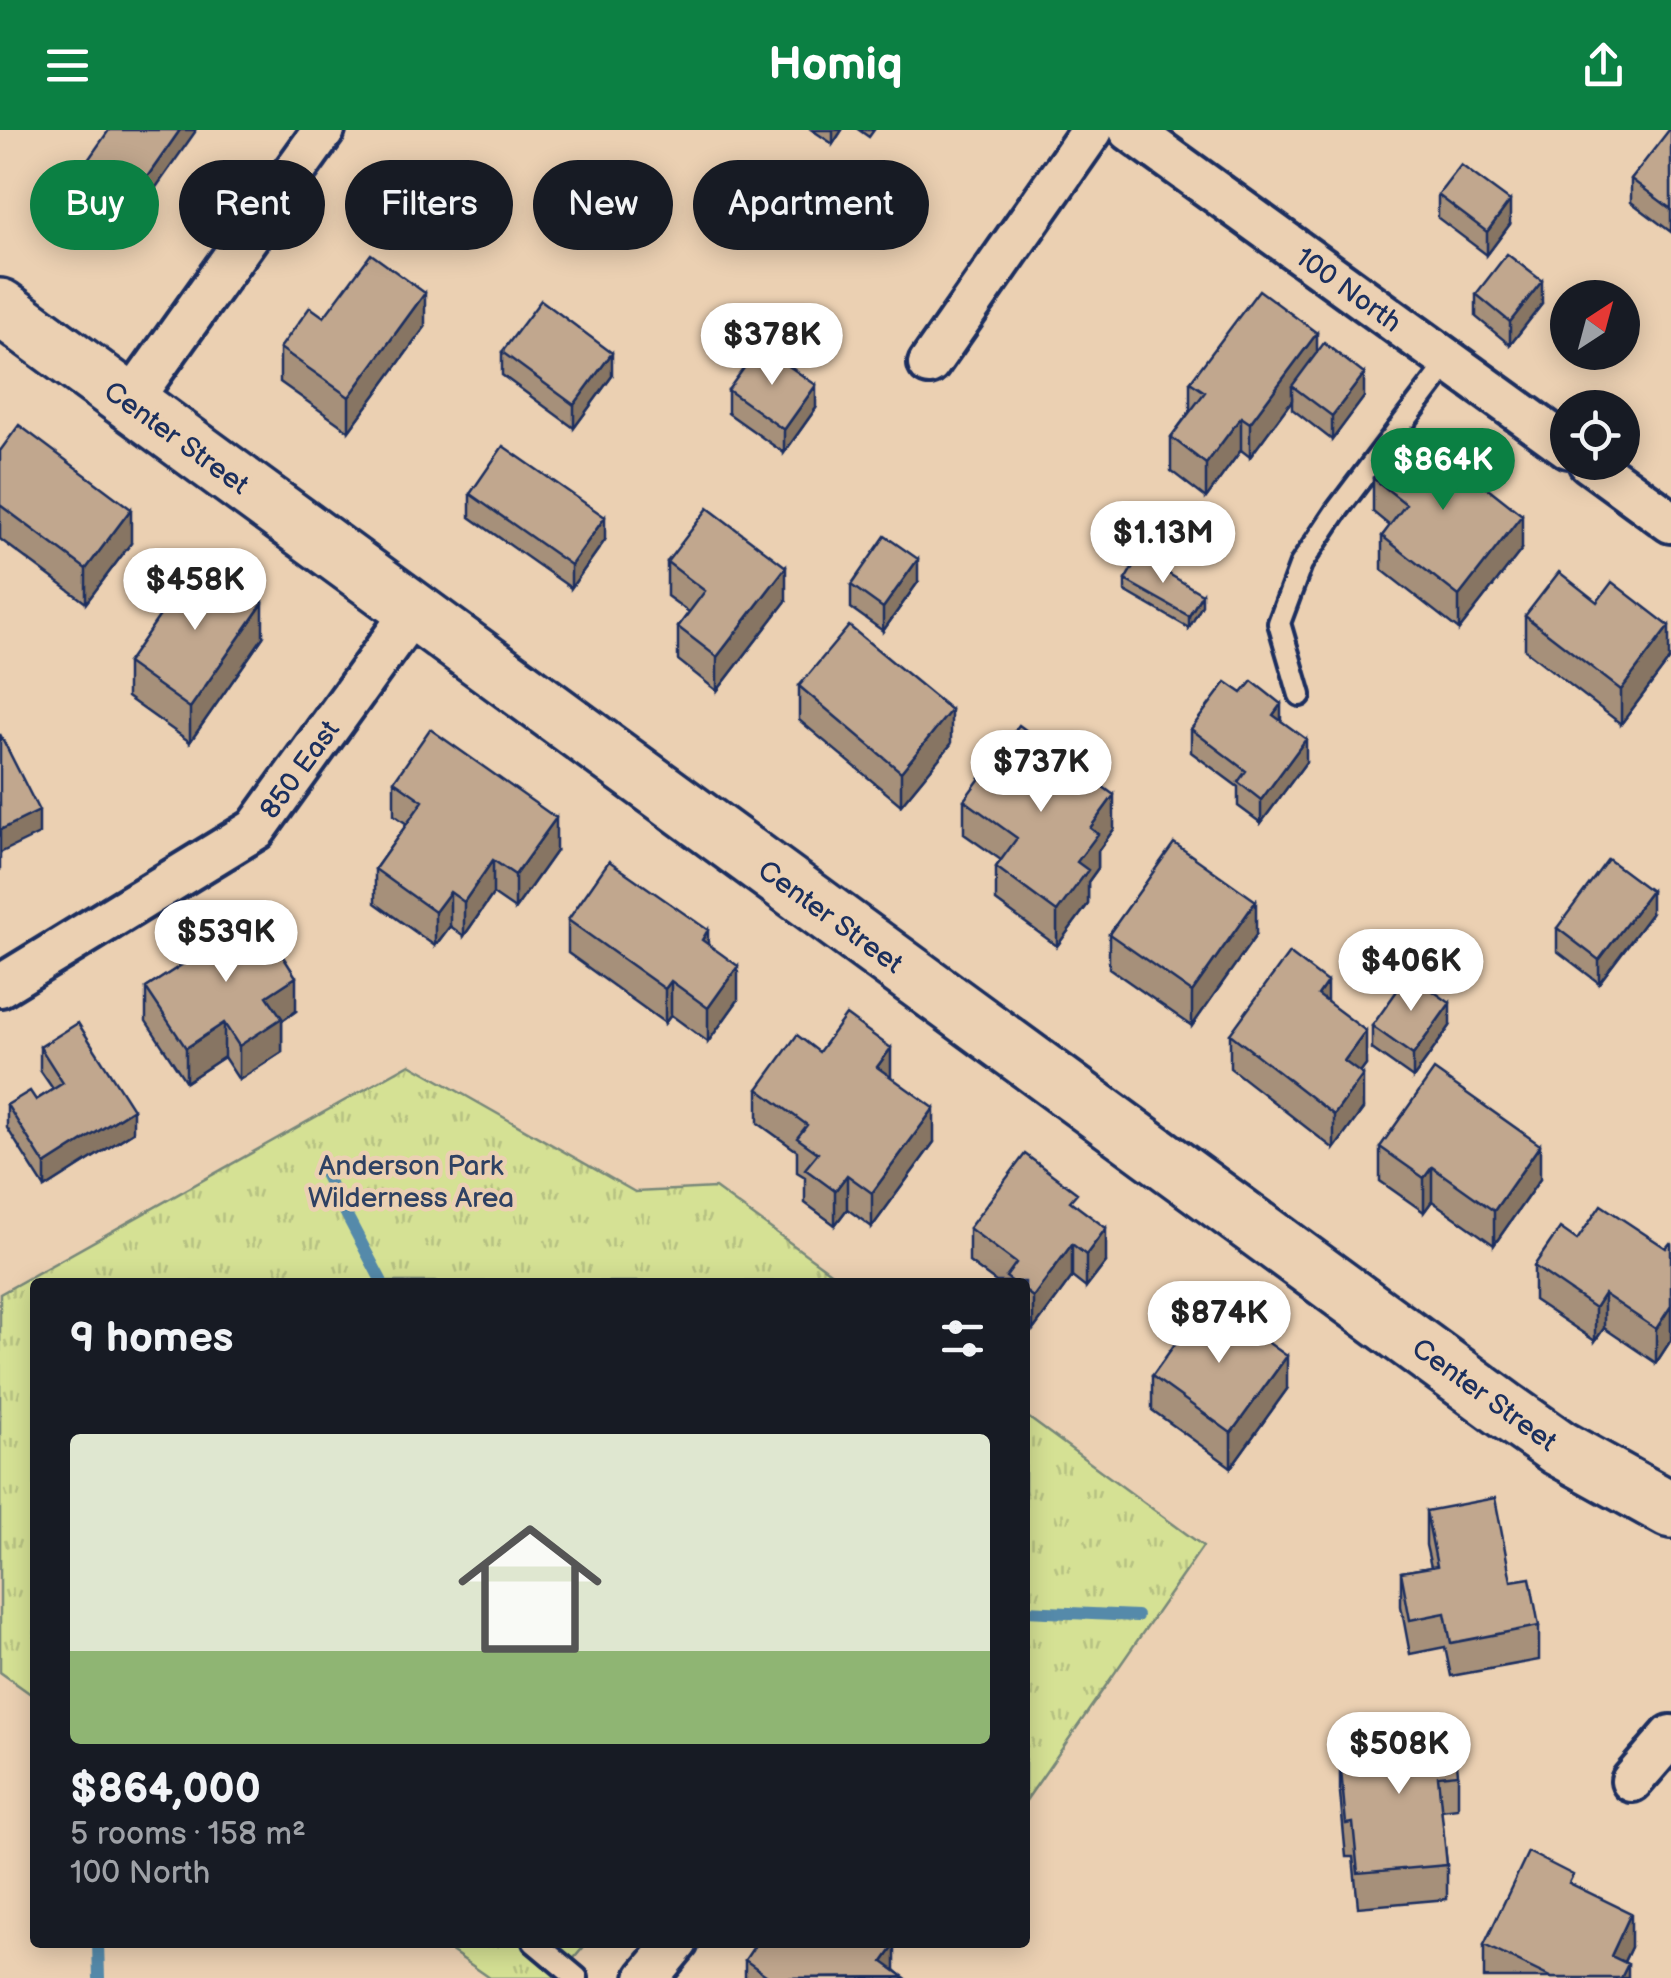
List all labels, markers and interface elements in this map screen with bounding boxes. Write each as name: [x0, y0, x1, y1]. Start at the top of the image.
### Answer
icon: menu: [40, 38, 95, 93]
text: Homiq: [768, 38, 903, 93]
icon: share: [1576, 38, 1631, 93]
chip: Buy: [30, 160, 159, 250]
chip: Rent: [179, 160, 325, 250]
chip: Filters: [345, 160, 513, 250]
chip: New: [533, 160, 673, 250]
chip: Apartment: [693, 160, 929, 250]
street label: 100 North: [1289, 241, 1407, 340]
north arrow: [1550, 280, 1640, 370]
map controls: [1550, 280, 1640, 480]
pin: $378K: [702, 303, 842, 388]
text: $378K: [723, 316, 821, 355]
street label: Center Street: [97, 375, 255, 502]
button: locate: [1550, 390, 1640, 480]
pin: $864K: [1373, 428, 1513, 513]
text: $864K: [1393, 441, 1493, 480]
pin: $1.13M: [1082, 501, 1244, 586]
text: $1.13M: [1112, 514, 1214, 553]
pin: $458K: [125, 548, 265, 633]
text: $458K: [145, 561, 245, 600]
street label: 850 East: [254, 714, 347, 825]
pin: $737K: [971, 730, 1111, 815]
text: $737K: [993, 743, 1089, 782]
street label: Center Street: [751, 854, 909, 981]
pin: $539K: [156, 900, 296, 985]
text: $539K: [177, 913, 275, 952]
pin: $406K: [1341, 929, 1481, 1014]
text: $406K: [1360, 942, 1462, 981]
park label: Anderson Park Wilderness Area: [308, 1150, 514, 1215]
pin: $874K: [1149, 1281, 1289, 1366]
text: $874K: [1170, 1294, 1268, 1333]
icon: filters: [935, 1311, 990, 1366]
text: 9 homes: [70, 1313, 233, 1364]
street label: Center Street: [1405, 1332, 1563, 1459]
icon: home: [440, 1499, 620, 1679]
pin: $508K: [1329, 1712, 1469, 1797]
text: $508K: [1349, 1725, 1449, 1764]
text: $864,000: [70, 1764, 261, 1815]
text: 5 rooms · 158 m²: [70, 1815, 306, 1854]
text: 100 North: [70, 1854, 210, 1893]

